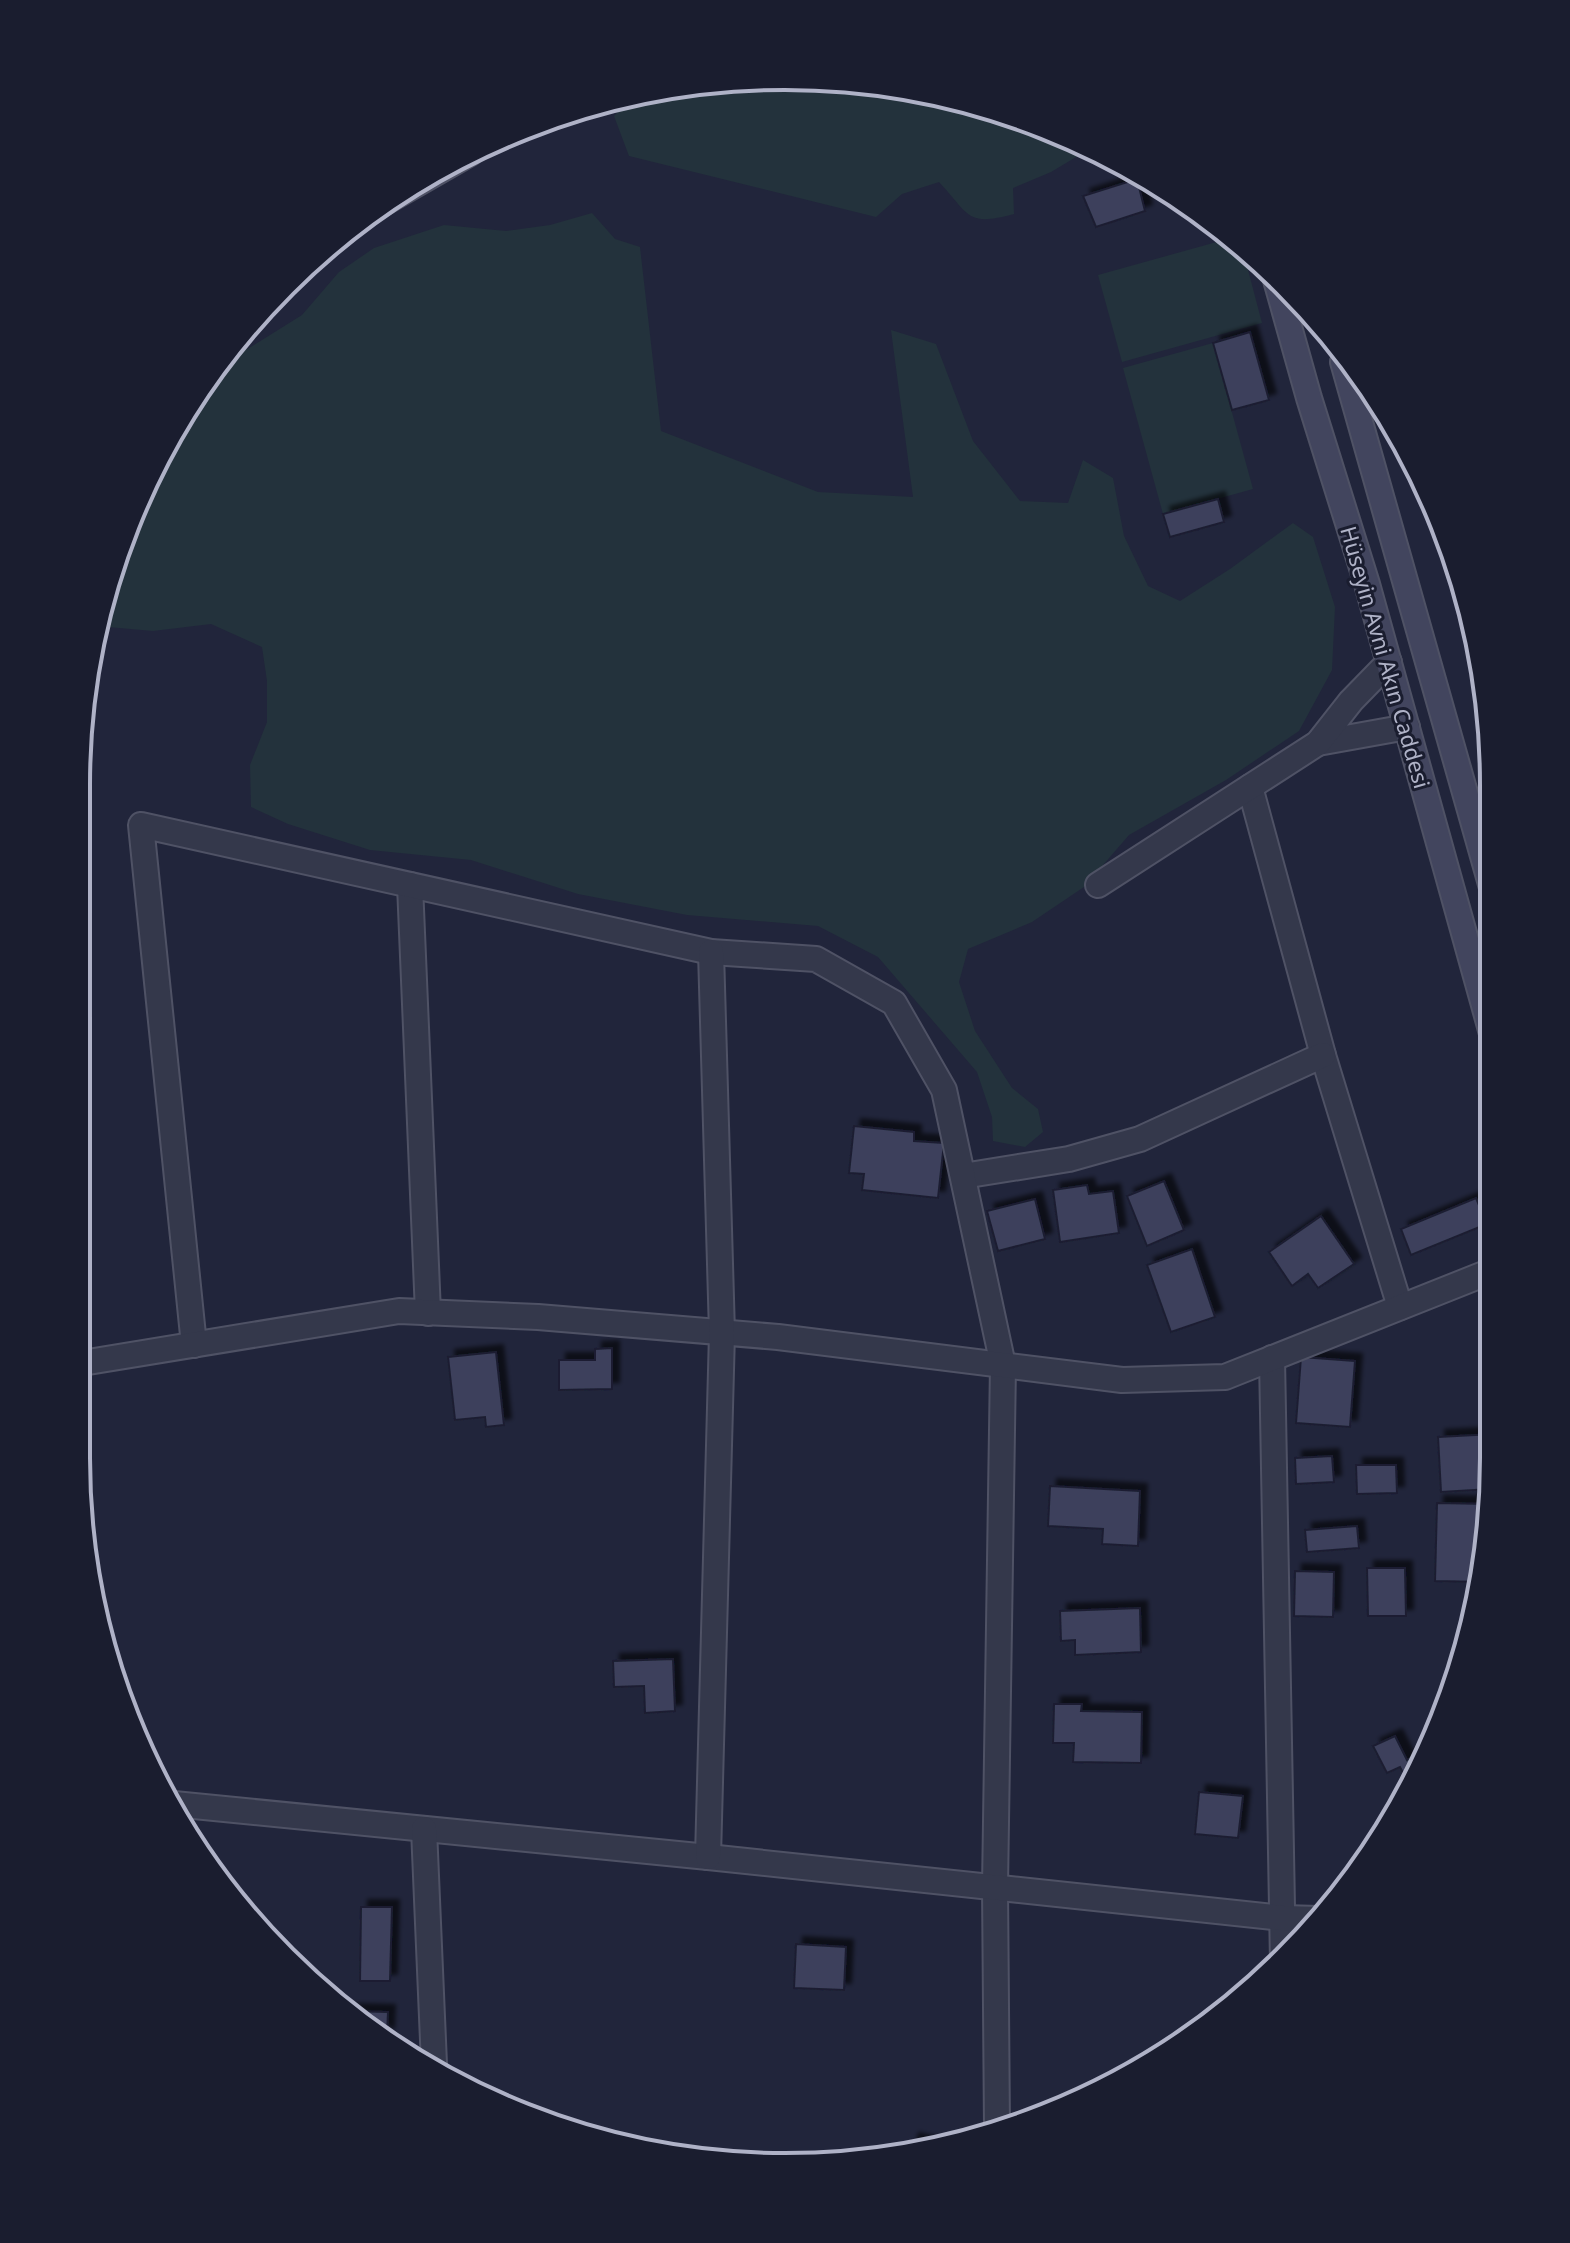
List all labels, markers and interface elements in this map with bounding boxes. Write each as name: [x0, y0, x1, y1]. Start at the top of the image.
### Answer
street label: Hüseyin Avni Akın Caddesi: [1334, 522, 1438, 792]

